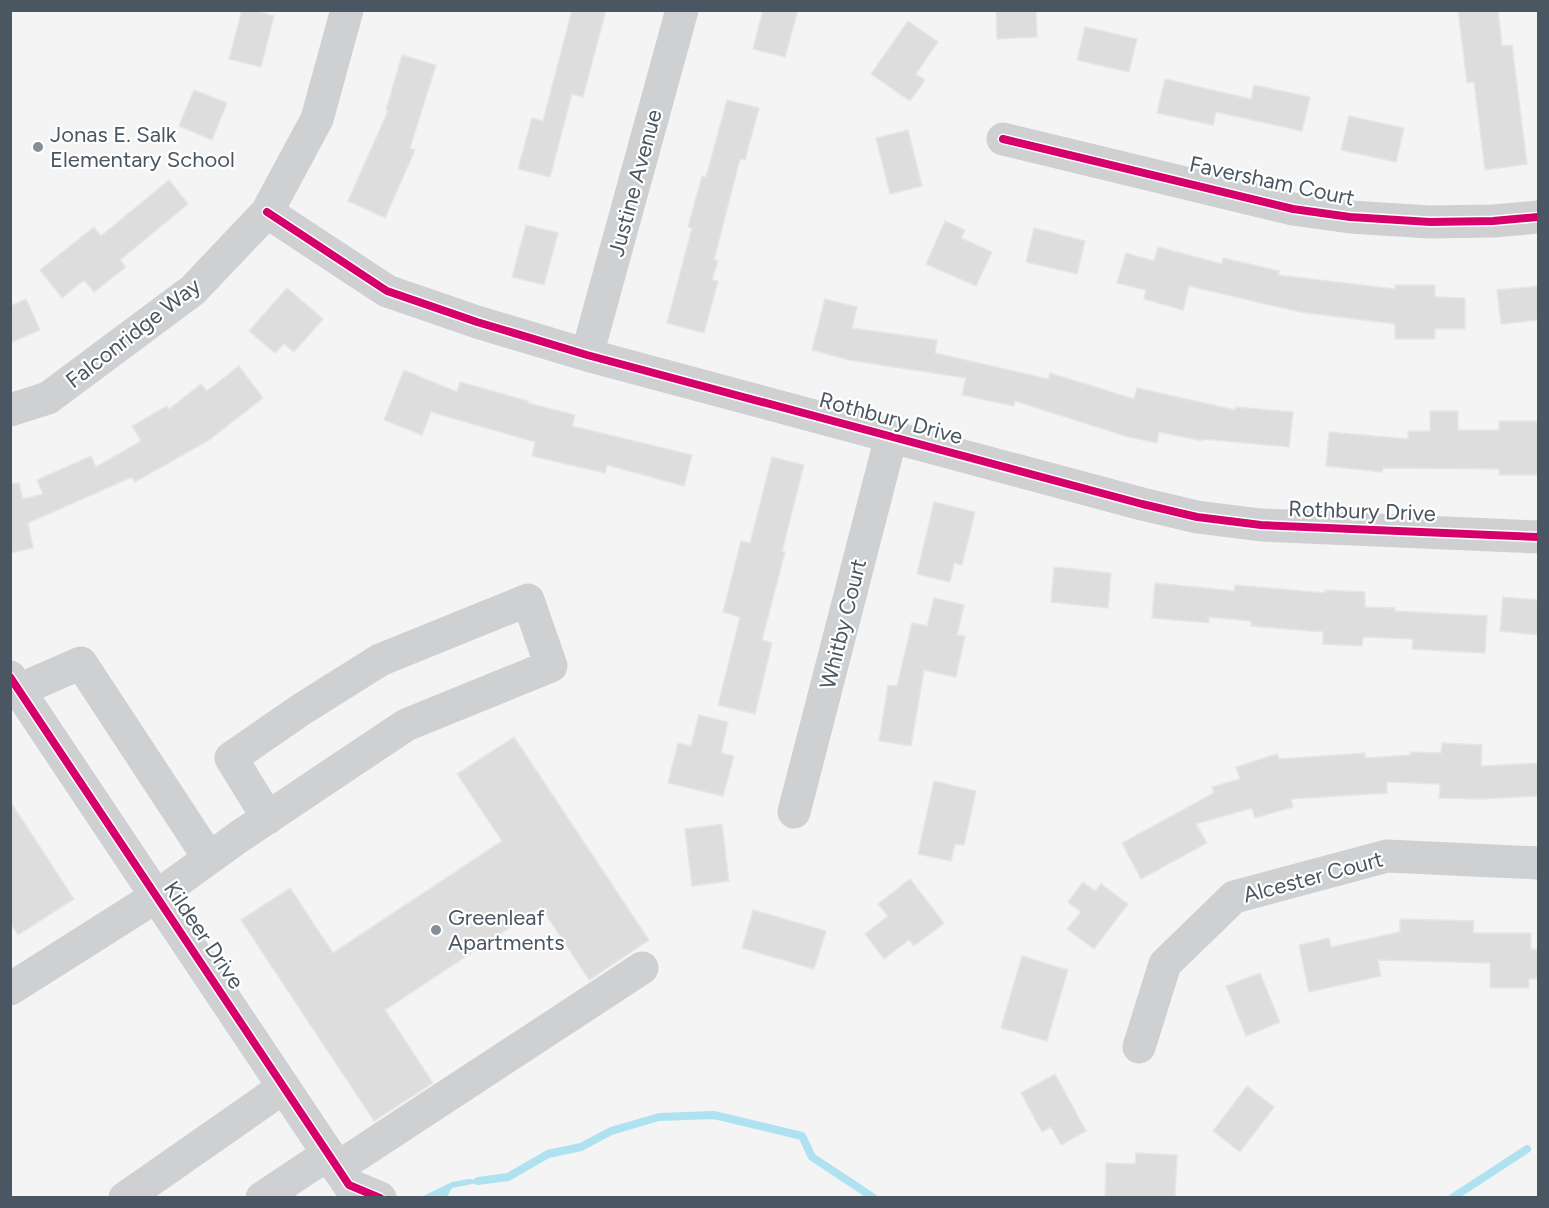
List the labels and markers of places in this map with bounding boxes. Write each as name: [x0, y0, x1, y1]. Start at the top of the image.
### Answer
place label: Jonas E. Salk Elementary School: [50, 121, 235, 173]
marker: Jonas E. Salk Elementary School: [31, 140, 45, 154]
place label: Greenleaf Apartments: [448, 904, 564, 956]
marker: Greenleaf Apartments: [429, 923, 443, 937]

